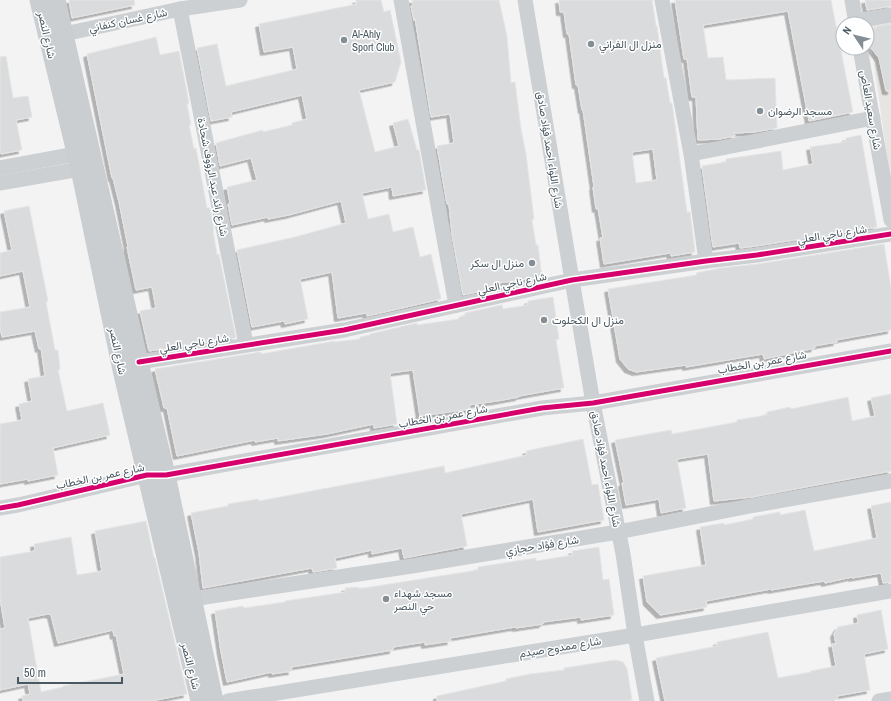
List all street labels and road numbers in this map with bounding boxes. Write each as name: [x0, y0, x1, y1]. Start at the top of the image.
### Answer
street label: شارع غسان كنفاني: [88, 5, 169, 38]
street label: شارع النصر: [34, 9, 59, 60]
street label: شارع سعيد العاص: [856, 69, 885, 151]
street label: شارع اللواء احمد فؤاد صادق: [533, 91, 566, 210]
street label: شارع رائد عبد الرؤوف شحادة: [194, 116, 231, 238]
street label: شارع ناجي العلي: [796, 222, 869, 249]
street label: شارع ناجي العلي: [476, 269, 549, 300]
street label: شارع النصر: [105, 325, 130, 376]
street label: شارع ناجي العلي: [158, 331, 231, 358]
street label: شارع عمر بن الخطاب: [716, 347, 808, 378]
street label: شارع عمر بن الخطاب: [397, 401, 489, 432]
street label: شارع اللواء احمد فؤاد صادق: [587, 410, 624, 529]
street label: شارع عمر بن الخطاب: [54, 460, 146, 493]
street label: شارع فؤاد حجازي: [504, 532, 580, 561]
street label: شارع ممدوح صيدم: [518, 634, 603, 661]
street label: شارع النصر: [177, 640, 204, 691]

